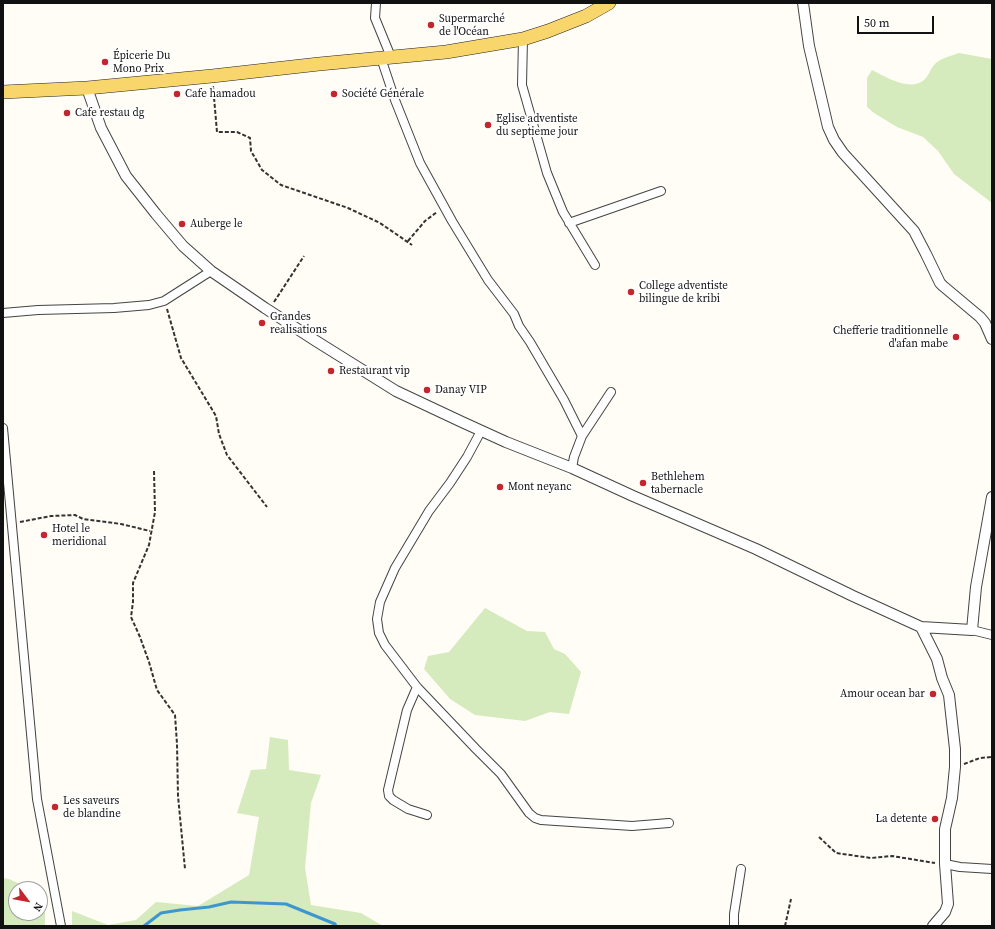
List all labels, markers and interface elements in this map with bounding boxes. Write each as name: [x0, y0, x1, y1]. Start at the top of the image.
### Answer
scale bar: [859, 8, 936, 34]
place label: Supermarché de l'Océan: [439, 12, 505, 38]
text: 50 m: [864, 15, 890, 31]
marker: Supermarché de l'Océan: [426, 20, 436, 30]
place label: Épicerie Du Mono Prix: [113, 49, 170, 75]
marker: Épicerie Du Mono Prix: [100, 57, 110, 67]
place label: Cafe hamadou: [185, 87, 256, 101]
place label: Société Générale: [342, 87, 424, 101]
marker: Cafe hamadou: [172, 89, 182, 99]
marker: Société Générale: [329, 89, 339, 99]
place label: Cafe restau dg: [75, 106, 144, 120]
marker: Cafe restau dg: [62, 108, 72, 118]
place label: Eglise adventiste du septieme jour: [496, 112, 578, 138]
marker: Eglise adventiste du septieme jour: [483, 120, 493, 130]
place label: Auberge le: [190, 217, 243, 231]
marker: Auberge le: [177, 219, 187, 229]
place label: College adventiste bilingue de kribi: [639, 279, 728, 305]
marker: College adventiste bilingue de kribi: [626, 287, 636, 297]
place label: Grandes realisations: [270, 310, 327, 336]
marker: Grandes realisations: [257, 318, 267, 328]
place label: Chefferie traditionnelle d'afan mabe: [833, 324, 948, 350]
marker: Chefferie traditionnelle d'afan mabe: [951, 332, 961, 342]
place label: Restaurant vip: [339, 364, 410, 378]
marker: Restaurant vip: [326, 366, 336, 376]
place label: Danay VIP: [435, 383, 487, 397]
marker: Danay VIP: [422, 385, 432, 395]
place label: Bethlehem tabernacle: [651, 470, 705, 496]
marker: Bethlehem tabernacle: [638, 478, 648, 488]
place label: Mont neyanc: [508, 480, 572, 494]
marker: Mont neyanc: [495, 482, 505, 492]
place label: Hotel le meridional: [52, 522, 107, 548]
marker: Hotel le meridional: [39, 530, 49, 540]
place label: Amour ocean bar: [840, 687, 925, 701]
marker: Amour ocean bar: [928, 689, 938, 699]
place label: Les saveurs de blandine: [63, 794, 121, 820]
marker: Les saveurs de blandine: [50, 802, 60, 812]
place label: La detente: [875, 812, 927, 826]
marker: La detente: [930, 814, 940, 824]
north arrow: [8, 881, 48, 921]
text: N: [29, 900, 46, 914]

